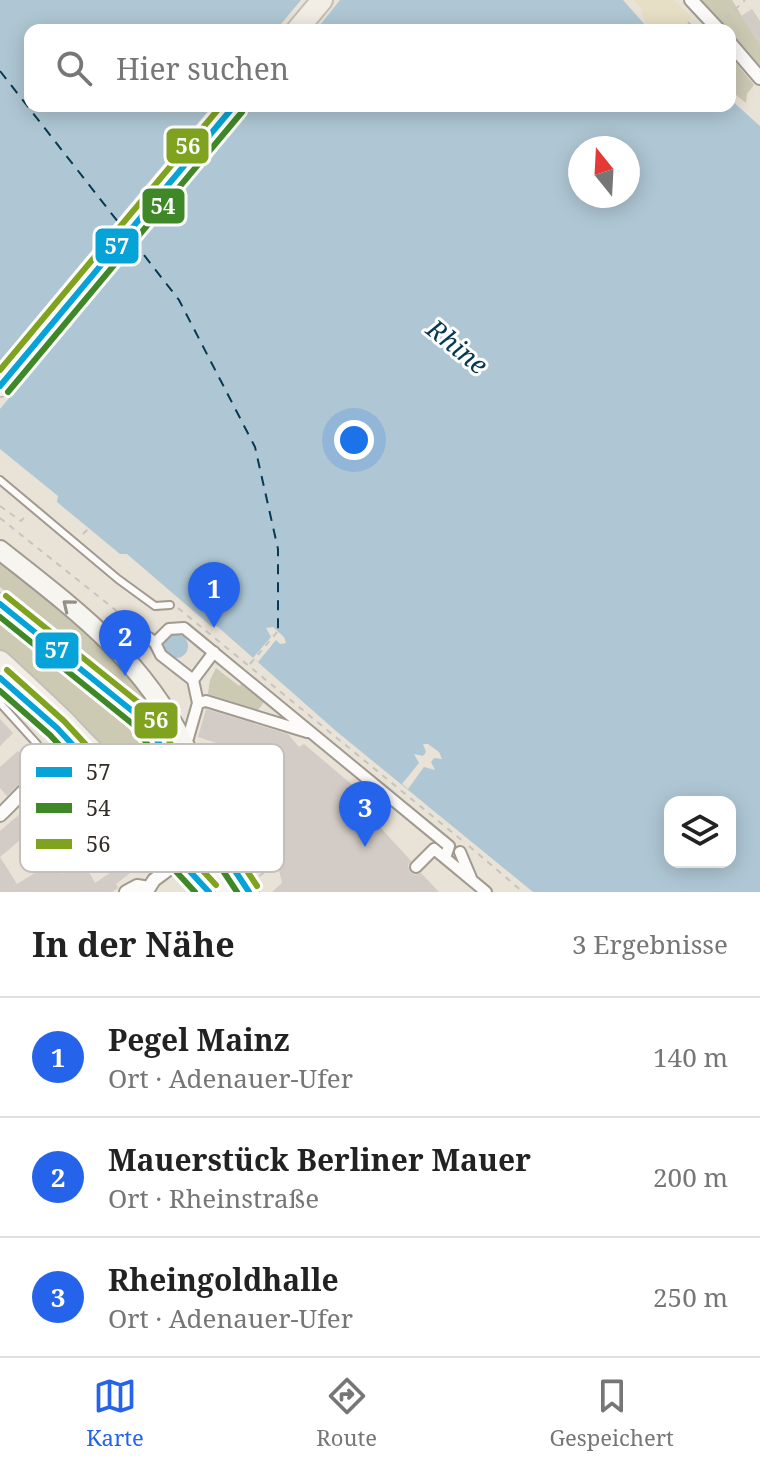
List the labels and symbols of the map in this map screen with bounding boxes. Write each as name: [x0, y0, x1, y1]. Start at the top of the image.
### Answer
line badge: 56: [165, 127, 210, 165]
text: 56: [176, 130, 200, 160]
north arrow: [568, 136, 640, 208]
line badge: 54: [141, 187, 186, 225]
text: 54: [151, 190, 175, 220]
line badge: 57: [94, 227, 140, 265]
text: 57: [105, 230, 129, 260]
water label: Rhine: [419, 310, 496, 382]
your location: [334, 420, 374, 460]
pin: 1: [188, 562, 240, 628]
one-way arrow: [63, 600, 78, 615]
pin: 2: [99, 610, 151, 676]
line badge: 57: [34, 631, 80, 670]
text: 57: [45, 634, 69, 664]
line badge: 56: [133, 701, 179, 740]
text: 56: [144, 704, 168, 734]
legend: [20, 744, 284, 872]
text: 57: [86, 756, 111, 786]
pin: 3: [339, 781, 391, 847]
text: 54: [86, 792, 111, 822]
text: 56: [86, 828, 111, 858]

